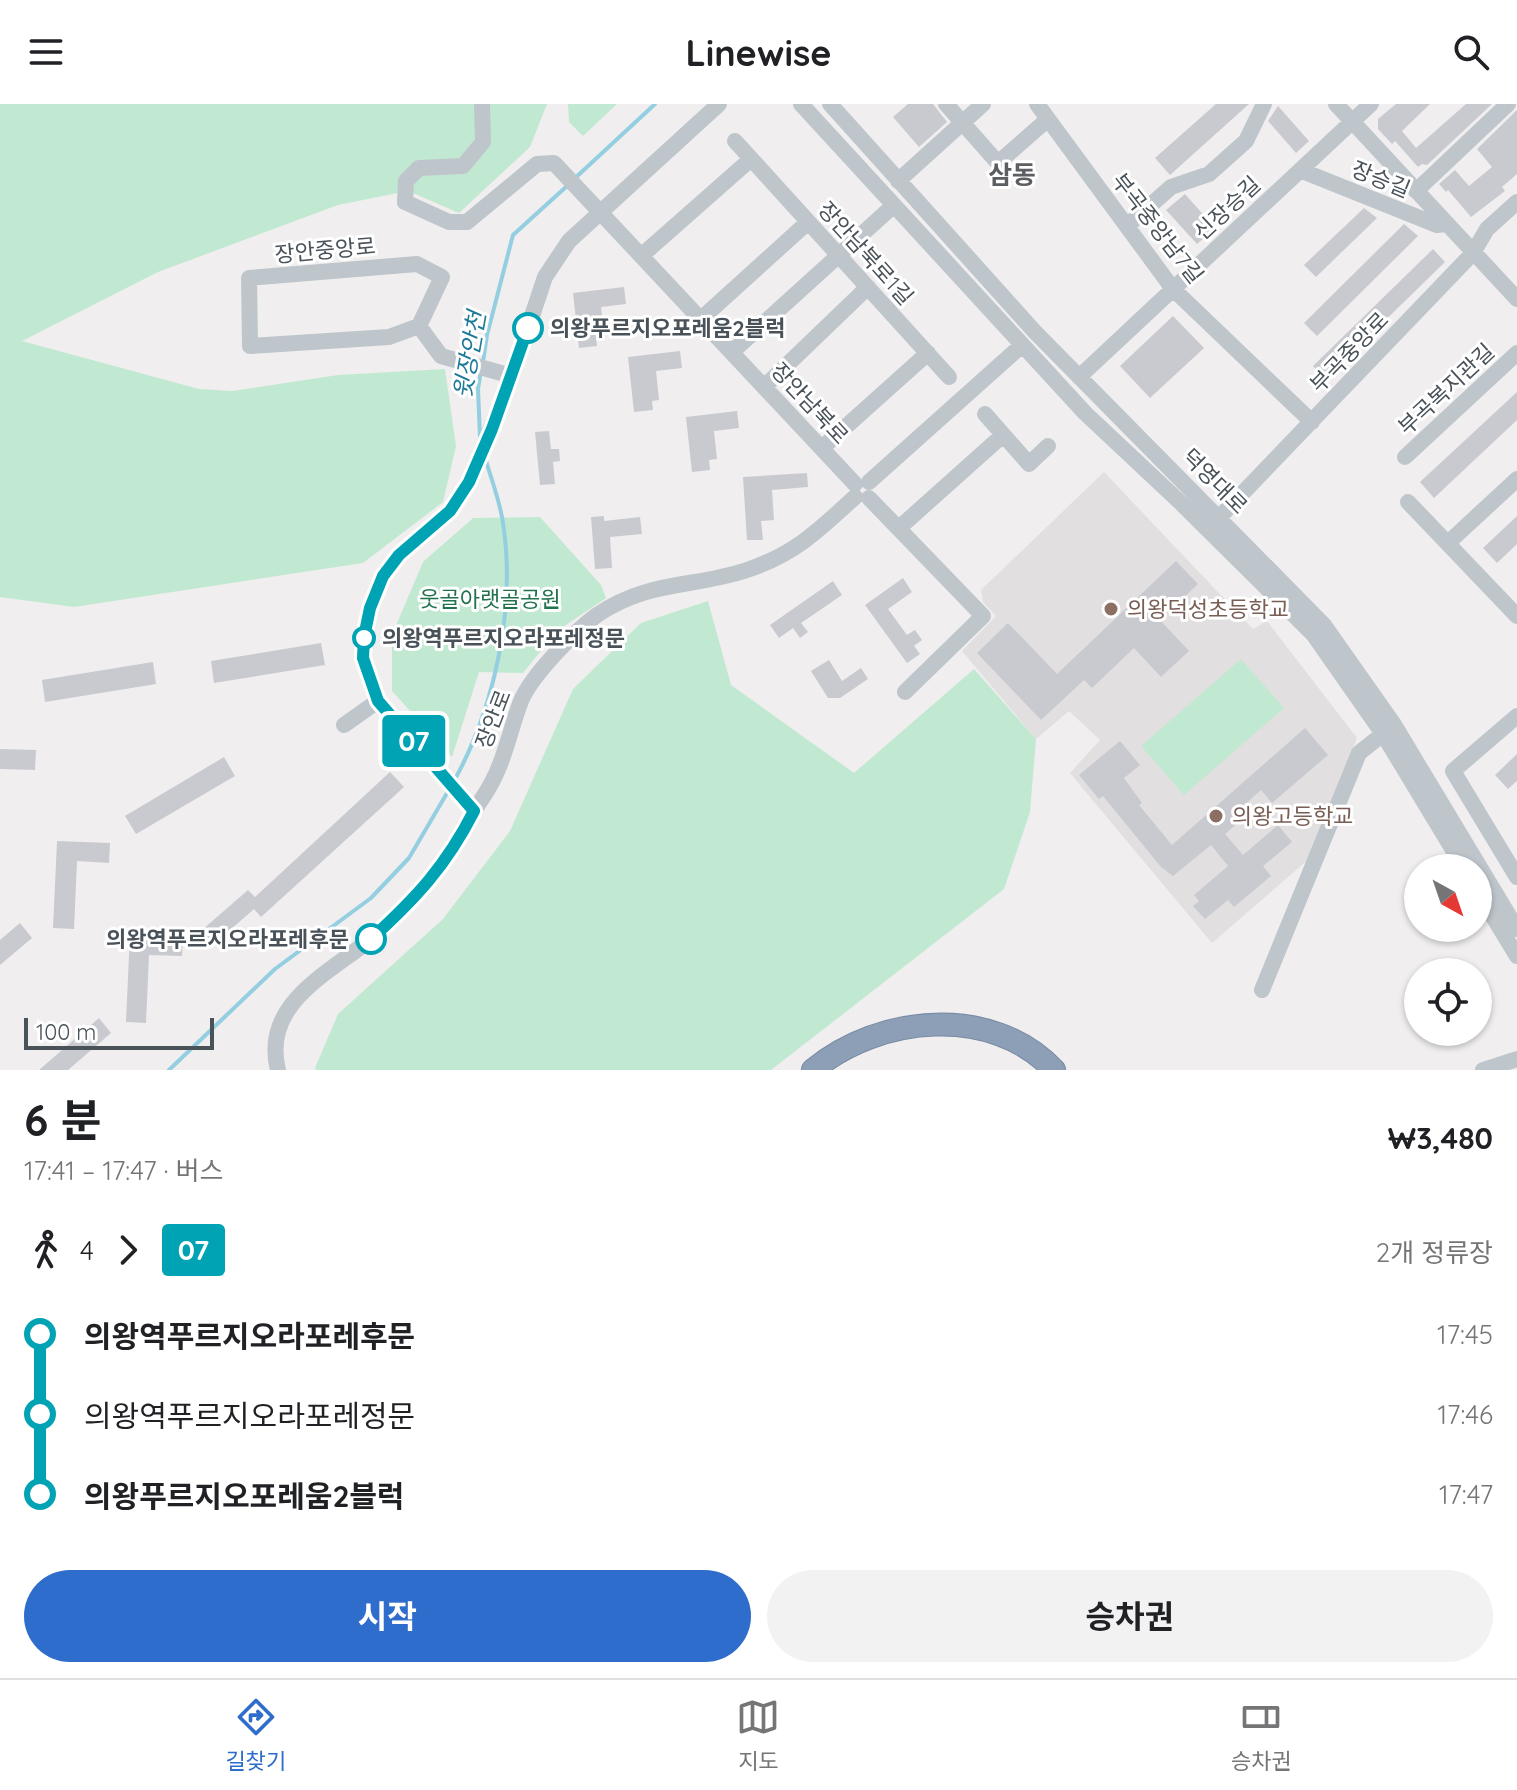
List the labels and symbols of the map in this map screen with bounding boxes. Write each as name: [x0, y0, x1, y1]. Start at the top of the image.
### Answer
street label: 장승길: [1348, 155, 1414, 203]
district label: 삼동: [988, 158, 1036, 191]
street label: 부곡중앙남7길: [1106, 167, 1210, 289]
street label: 신장승길: [1188, 170, 1266, 246]
street label: 장안남북로1길: [812, 195, 920, 311]
street label: 장안중앙로: [273, 232, 377, 268]
water label: 윗장안천: [447, 306, 492, 401]
street label: 부곡중앙로: [1304, 306, 1394, 398]
marker: 의왕푸르지오포레움2블럭: [513, 313, 543, 343]
place label: 의왕푸르지오포레움2블럭: [550, 314, 785, 342]
street label: 부곡복지관길: [1392, 337, 1500, 441]
street label: 장안남북로: [765, 356, 855, 450]
street label: 덕영대로: [1176, 442, 1254, 520]
park label: 웃골아랫골공원: [419, 585, 561, 613]
place label: 의왕덕성초등학교: [1127, 595, 1289, 623]
marker: 의왕덕성초등학교: [1102, 600, 1120, 618]
place label: 의왕역푸르지오라포레정문: [382, 624, 625, 652]
marker: 의왕역푸르지오라포레정문: [353, 627, 375, 649]
street label: 장안로: [469, 686, 517, 752]
line badge: 07: [378, 715, 450, 767]
place label: 의왕고등학교: [1232, 802, 1353, 830]
marker: 의왕고등학교: [1207, 807, 1225, 825]
north arrow: [1404, 854, 1492, 942]
marker: 의왕역푸르지오라포레후문: [356, 924, 386, 954]
place label: 의왕역푸르지오라포레후문: [106, 925, 349, 953]
scale bar: [24, 1014, 214, 1050]

